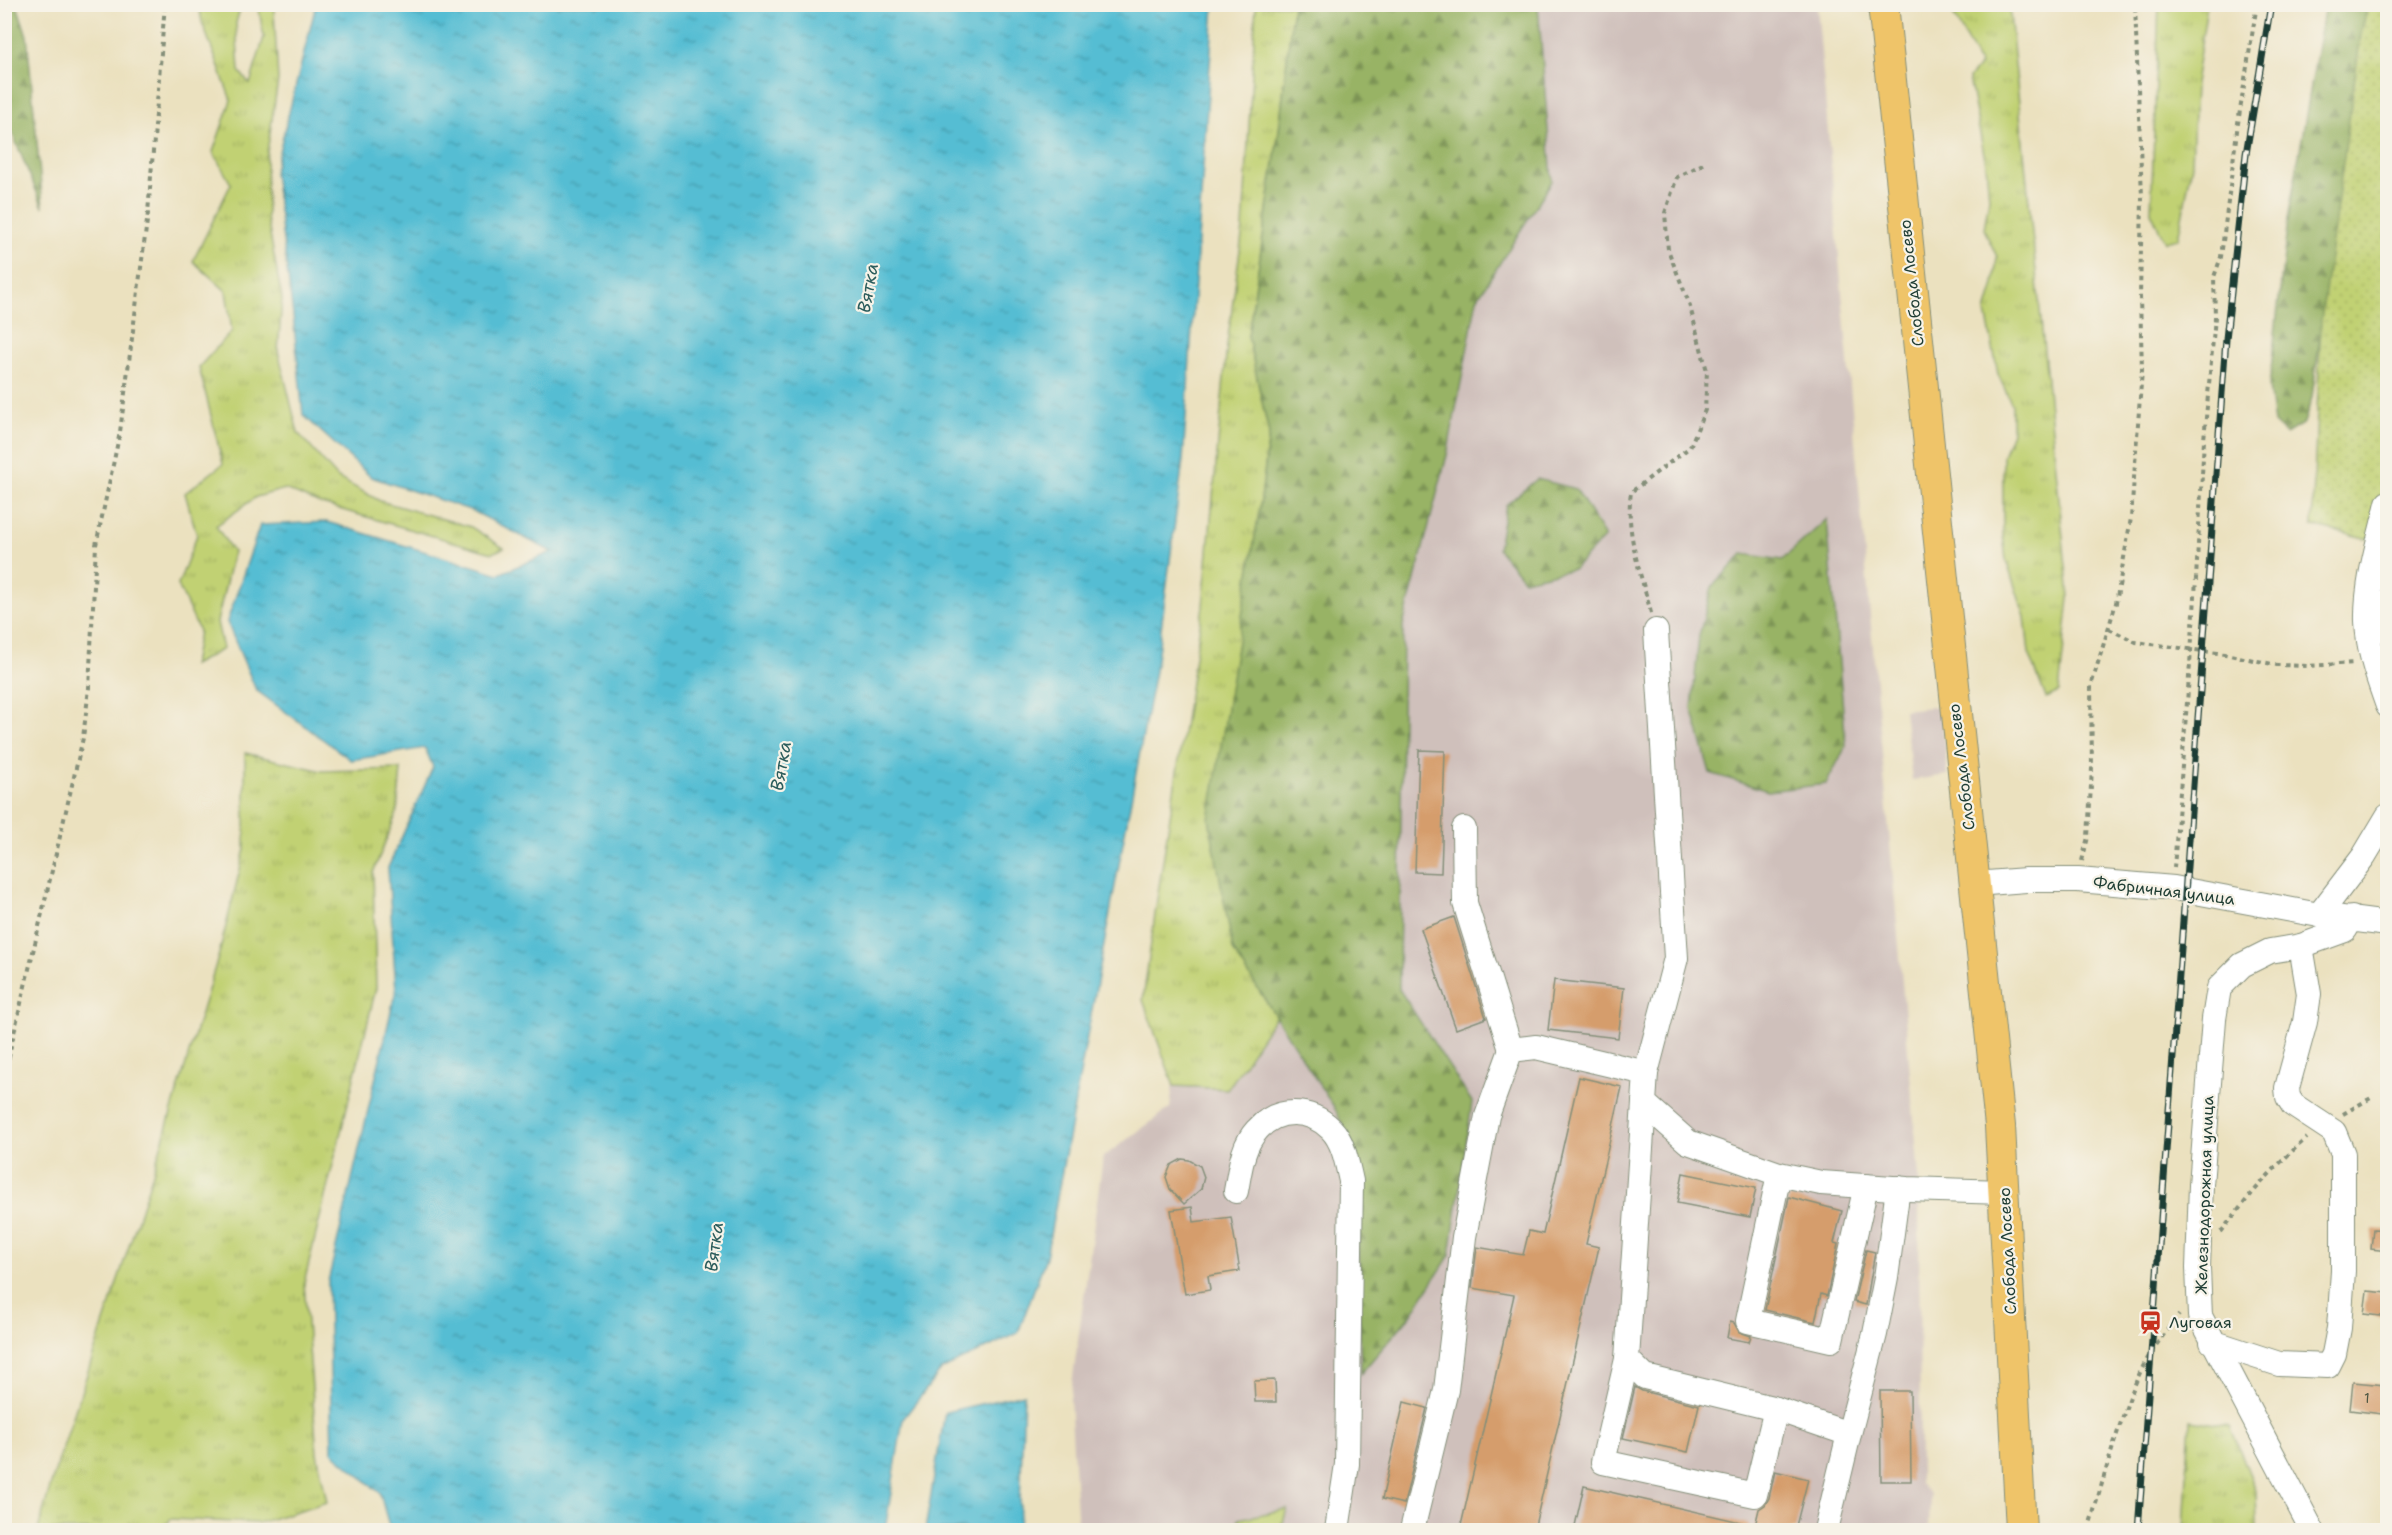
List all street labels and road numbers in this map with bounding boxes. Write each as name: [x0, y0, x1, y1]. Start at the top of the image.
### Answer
street label: Слобода Лосево: [1894, 218, 1929, 347]
street label: Слобода Лосево: [1943, 702, 1980, 831]
street label: Фабричная улица: [2092, 871, 2236, 910]
street label: Железнодорожная улица: [2191, 1095, 2218, 1295]
street label: Слобода Лосево: [1994, 1187, 2021, 1315]

